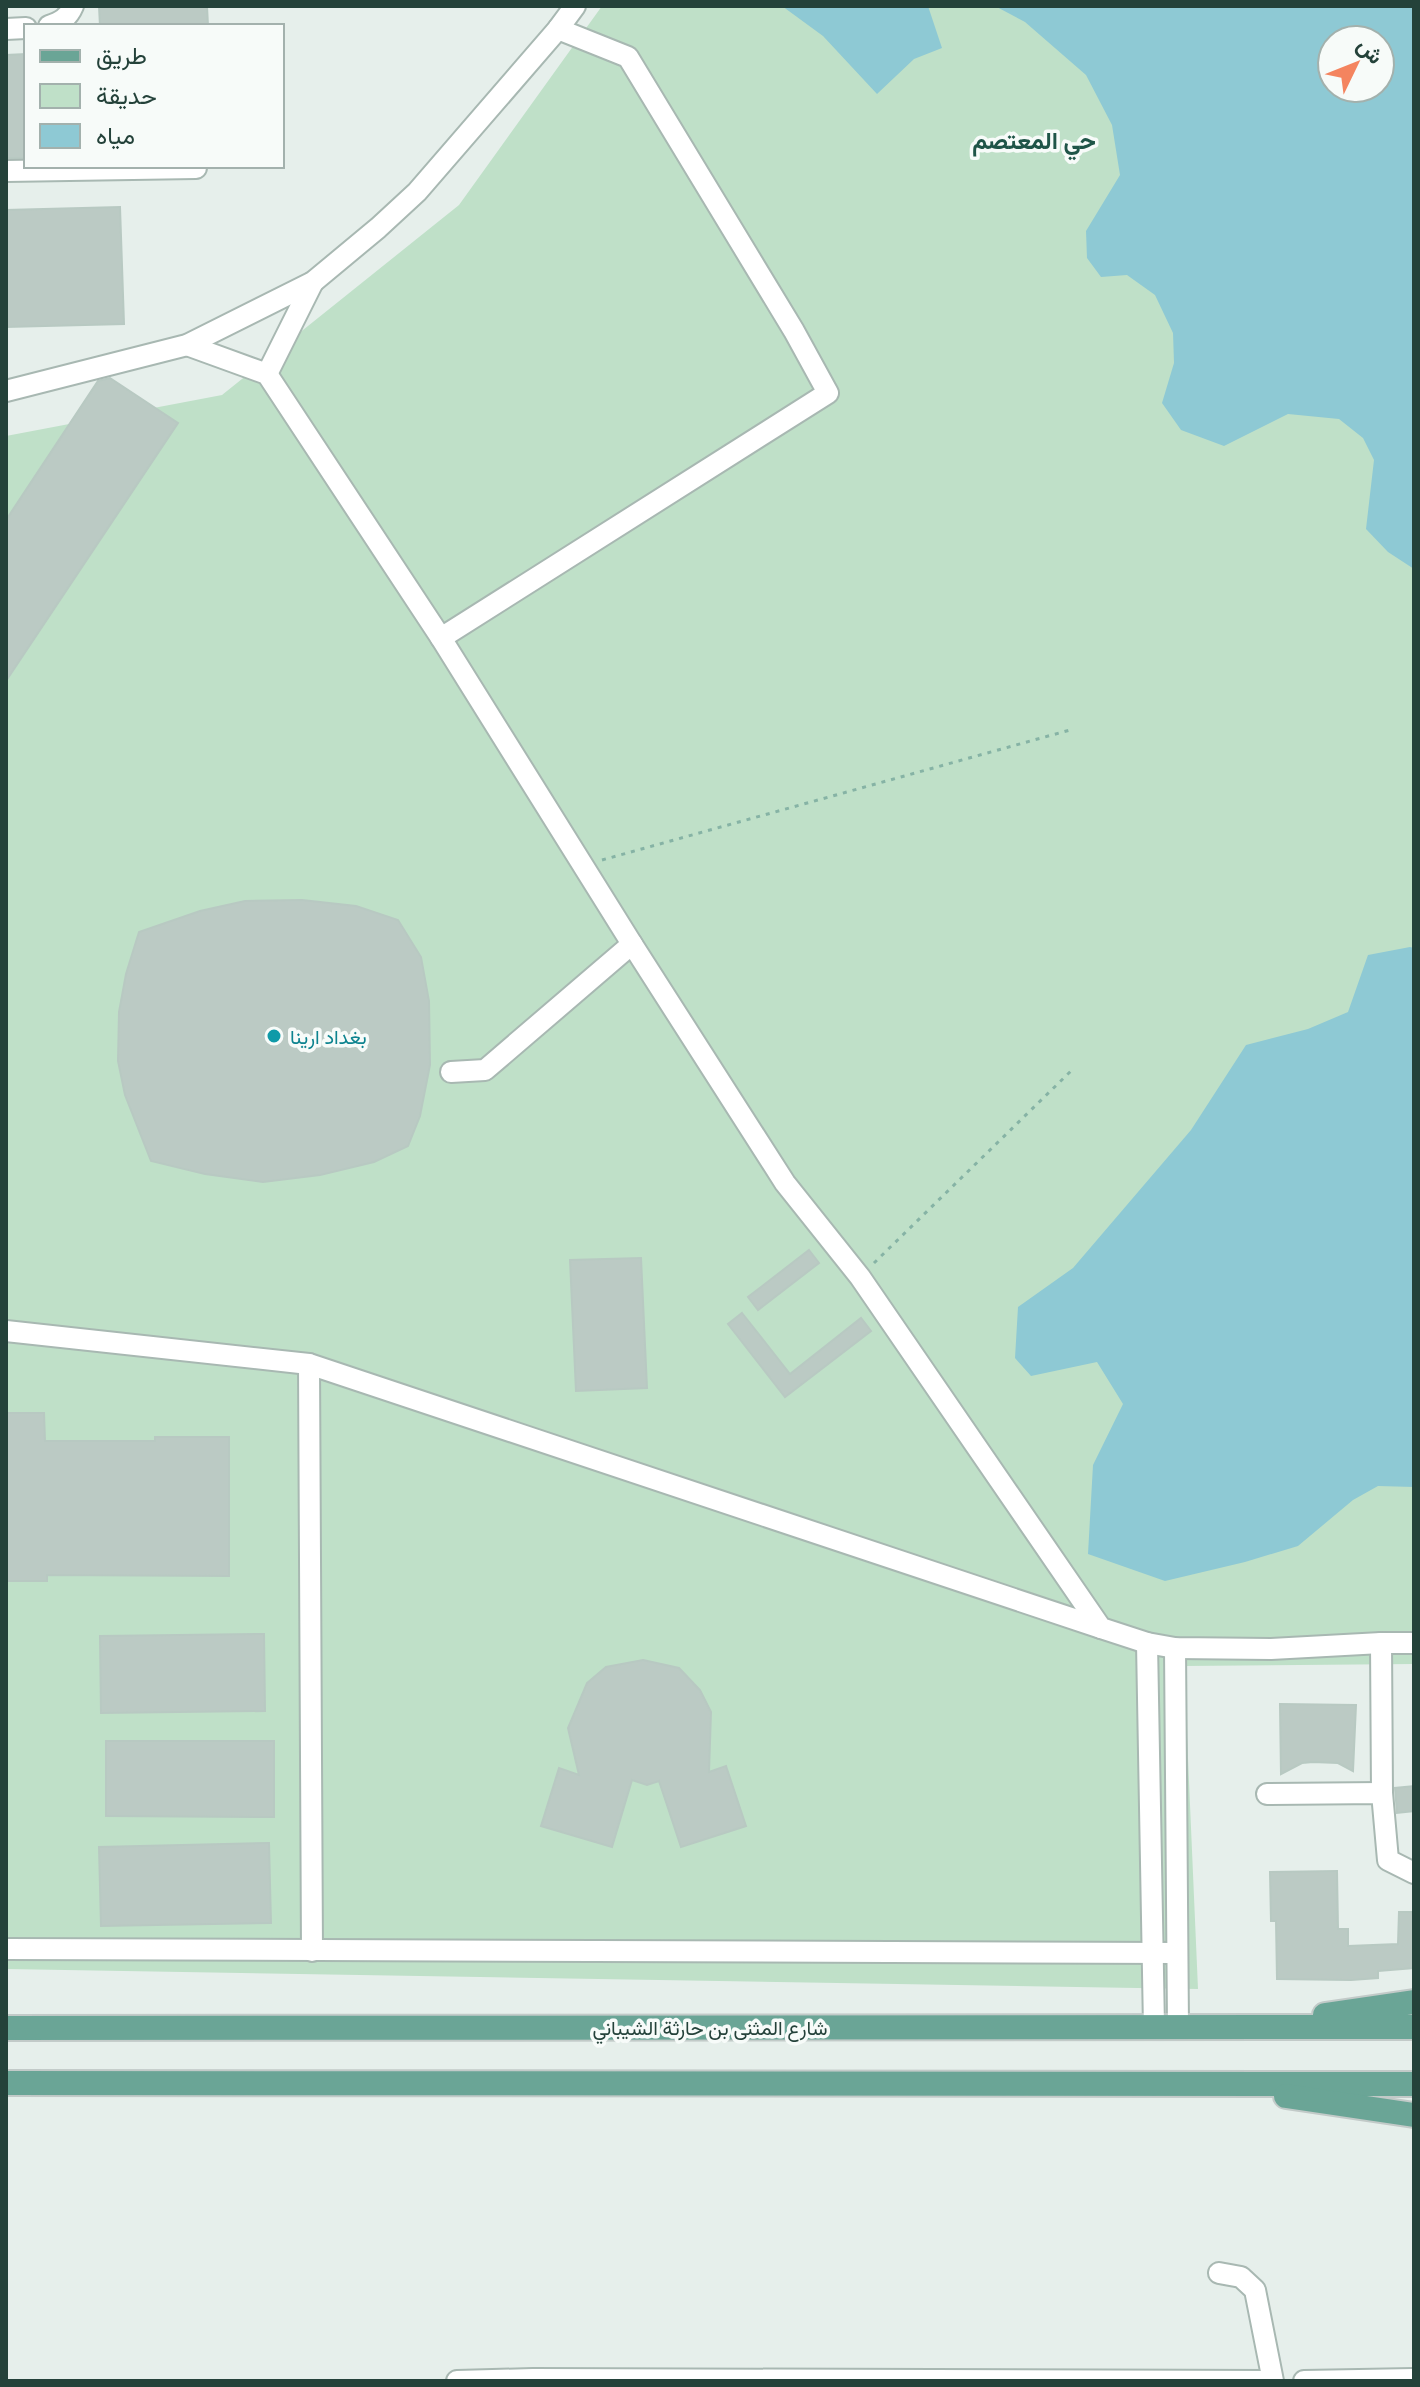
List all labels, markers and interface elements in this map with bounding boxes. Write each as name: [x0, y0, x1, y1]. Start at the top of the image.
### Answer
legend: [24, 24, 284, 168]
north arrow: [1316, 24, 1396, 104]
text: ش: [1351, 30, 1391, 70]
text: طريق: [96, 39, 147, 71]
text: حديقة: [96, 79, 157, 111]
text: مياه: [96, 119, 135, 151]
district label: حي المعتصم: [972, 124, 1096, 161]
place label: بغداد ارينا: [290, 1023, 367, 1050]
marker: بغداد ارينا: [265, 1027, 283, 1045]
street label: شارع المثنى بن حارثة الشيباني: [592, 2014, 828, 2045]

